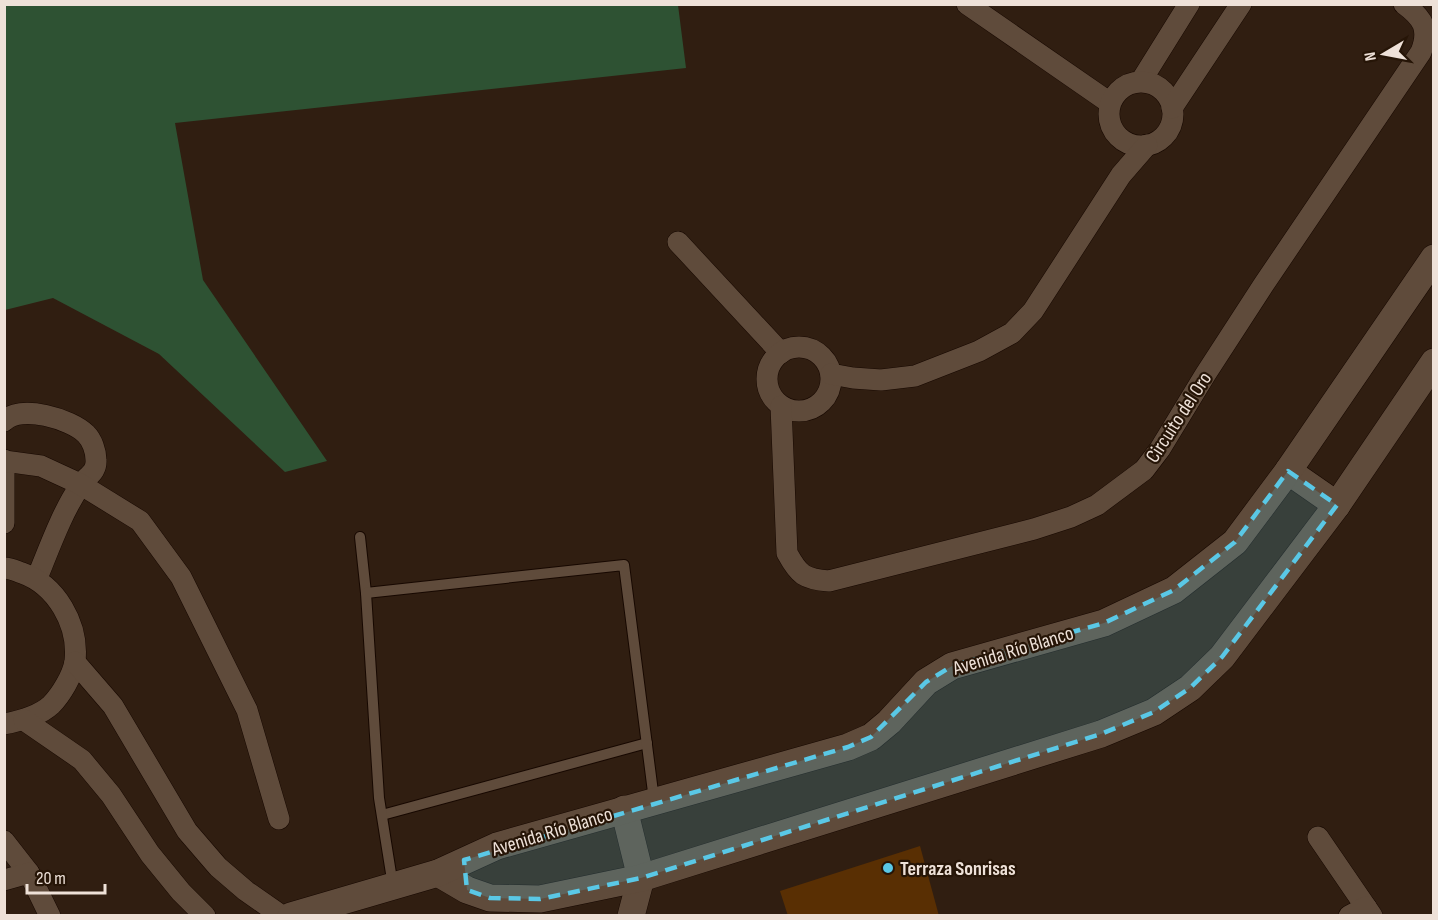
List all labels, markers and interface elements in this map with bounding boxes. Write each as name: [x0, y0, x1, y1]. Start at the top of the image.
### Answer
north arrow: [1354, 24, 1414, 84]
text: N: [1361, 50, 1381, 62]
street label: Circuito del Oro: [1141, 368, 1217, 467]
street label: Avenida Río Blanco: [949, 621, 1077, 681]
street label: Avenida Río Blanco: [488, 802, 616, 862]
scale bar: [27, 857, 105, 895]
place label: Terraza Sonrisas: [900, 857, 1016, 881]
marker: Terraza Sonrisas: [881, 861, 895, 875]
text: 20 m: [36, 868, 66, 889]

